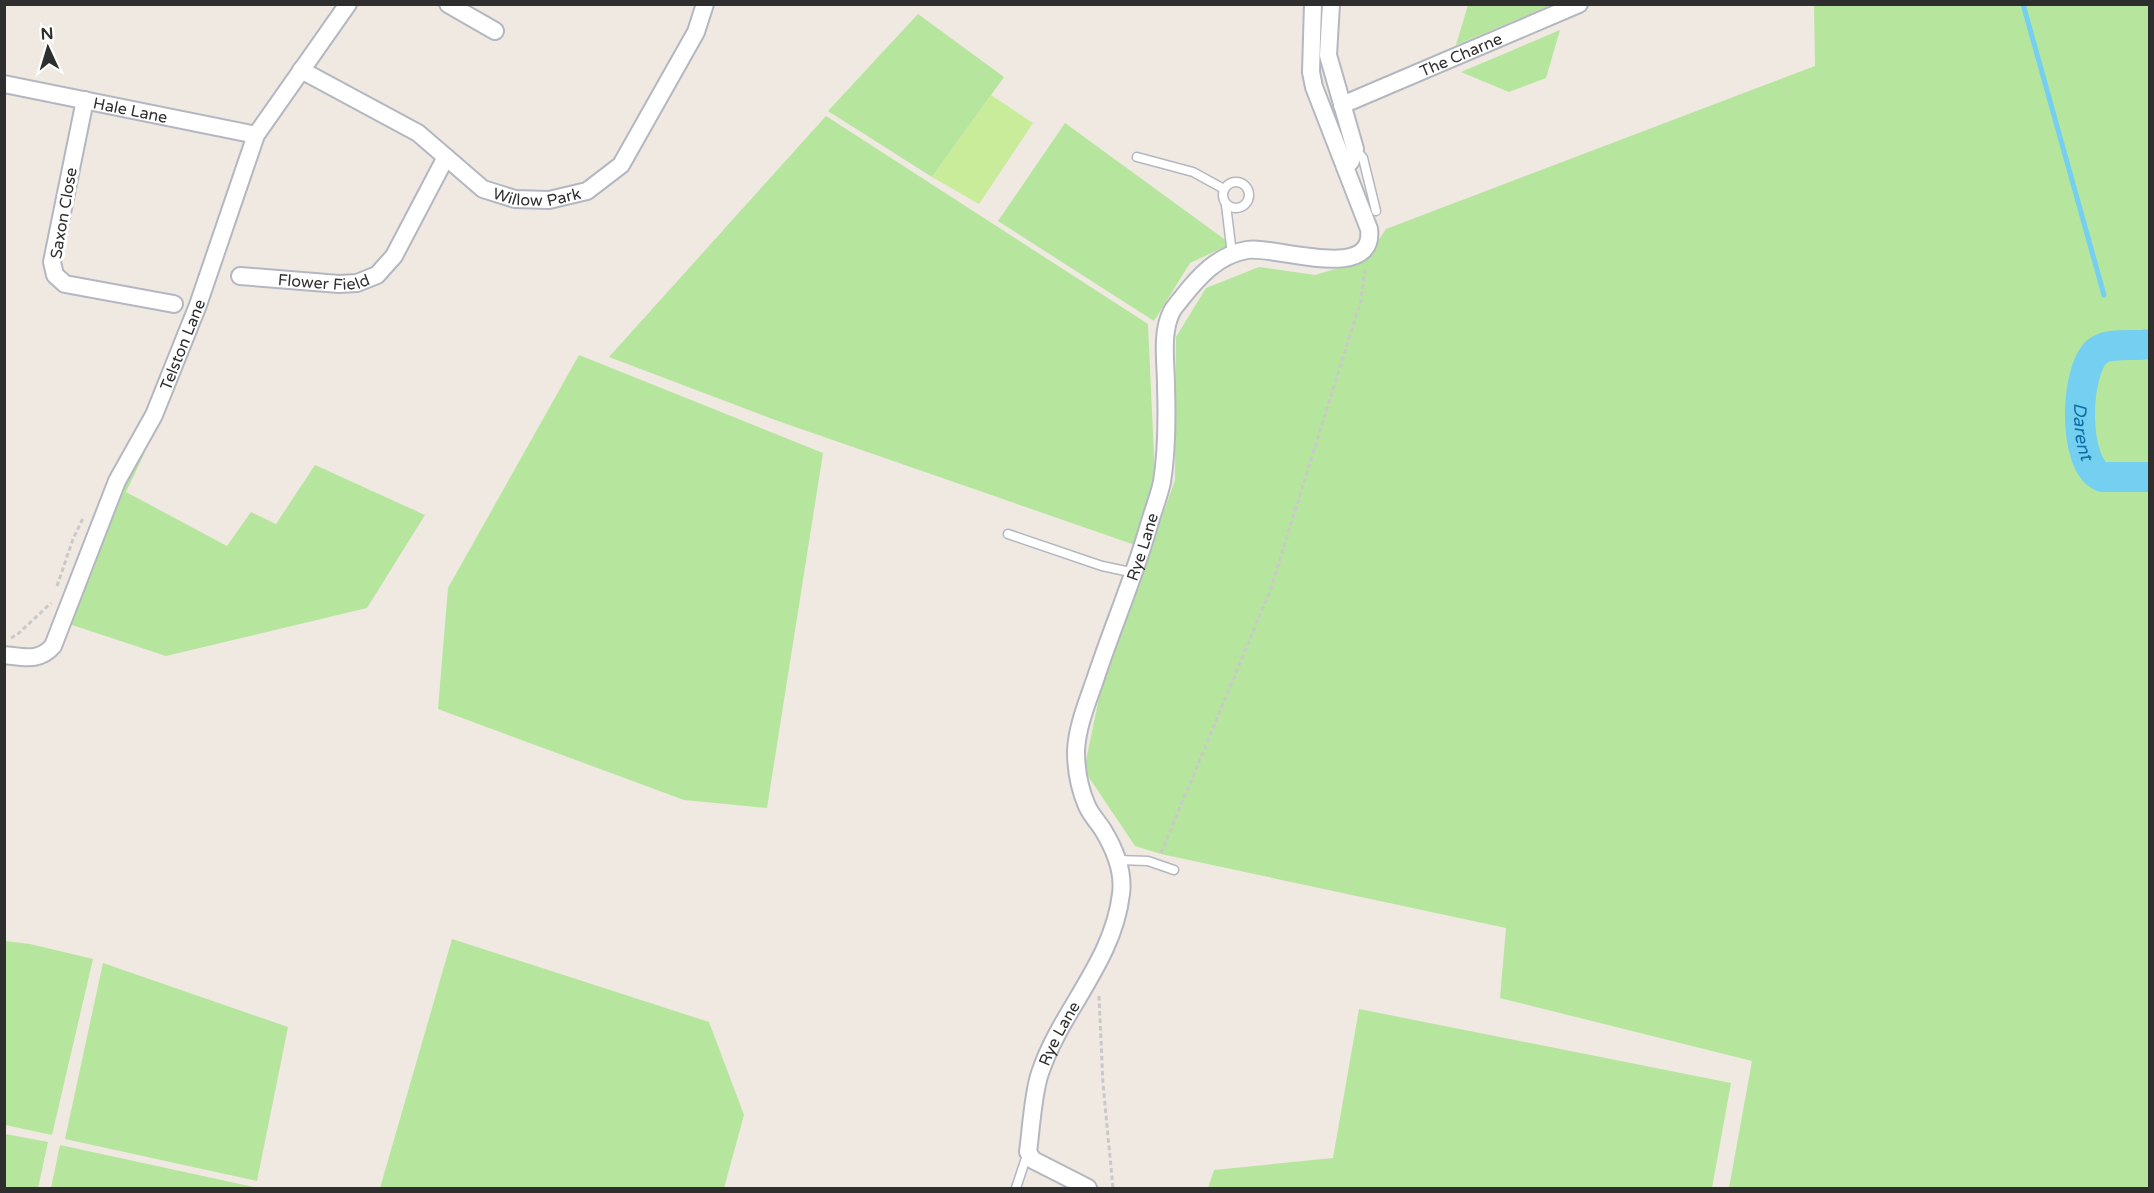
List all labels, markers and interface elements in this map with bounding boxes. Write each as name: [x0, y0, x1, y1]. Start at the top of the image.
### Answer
north arrow: [18, 18, 78, 78]
text: N: [40, 24, 54, 44]
street label: The Charne: [1417, 29, 1505, 82]
street label: Hale Lane: [91, 93, 169, 128]
street label: Saxon Close: [46, 166, 82, 260]
street label: Willow Park: [490, 184, 583, 211]
street label: Flower Field: [277, 270, 373, 295]
street label: Telston Lane: [156, 297, 210, 393]
water label: Darent: [2069, 402, 2098, 466]
street label: Rye Lane: [1123, 511, 1163, 584]
street label: Rye Lane: [1035, 998, 1085, 1069]

